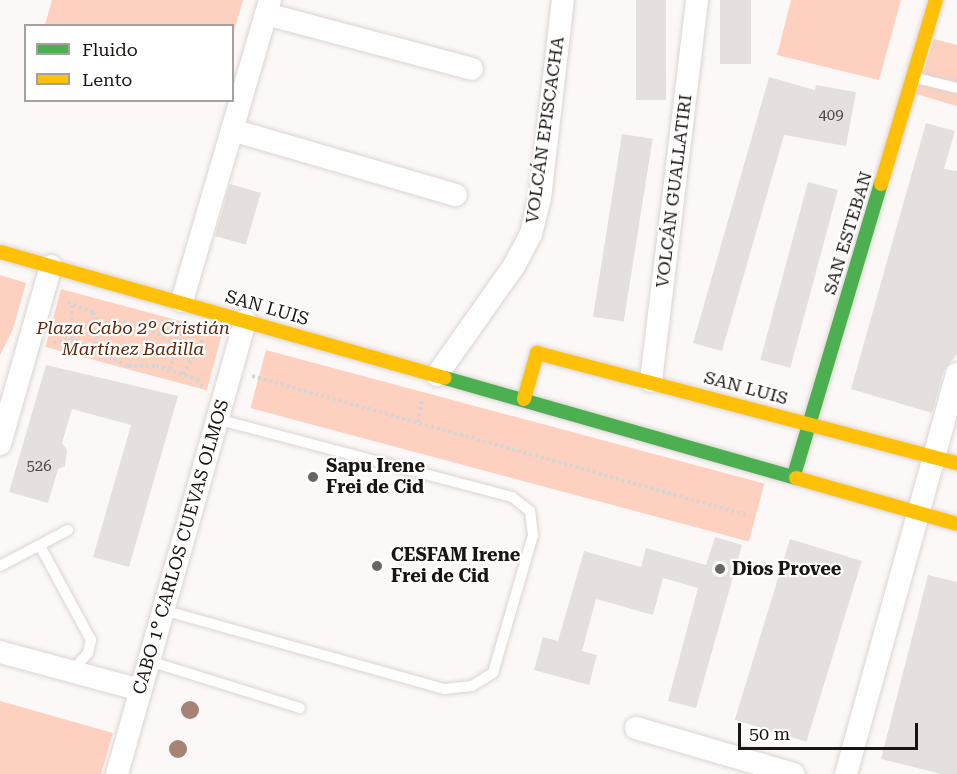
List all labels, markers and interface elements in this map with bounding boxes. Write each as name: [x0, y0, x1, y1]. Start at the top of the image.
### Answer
legend: [24, 24, 234, 102]
street label: VOLCÁN EPISCACHA: [521, 35, 569, 225]
text: Fluido: [82, 39, 138, 60]
text: Lento: [82, 69, 132, 90]
street label: VOLCÁN GUALLATIRI: [651, 93, 697, 289]
house number: 409: [818, 107, 844, 125]
street label: SAN ESTEBAN: [819, 169, 877, 297]
street label: SAN LUIS: [223, 286, 311, 330]
park label: Plaza Cabo 2º Cristián Martínez Badilla: [36, 318, 230, 360]
street label: SAN LUIS: [702, 366, 790, 410]
street label: CABO 1° CARLOS CUEVAS OLMOS: [128, 397, 234, 697]
place label: Sapu Irene Frei de Cid: [326, 456, 425, 498]
house number: 526: [26, 458, 52, 476]
marker: Sapu Irene Frei de Cid: [304, 468, 322, 486]
place label: CESFAM Irene Frei de Cid: [391, 545, 520, 588]
marker: CESFAM Irene Frei de Cid: [368, 557, 386, 575]
place label: Dios Provee: [732, 558, 841, 580]
marker: Dios Provee: [713, 562, 727, 576]
scale bar: [741, 711, 921, 749]
text: 50 m: [749, 723, 790, 744]

